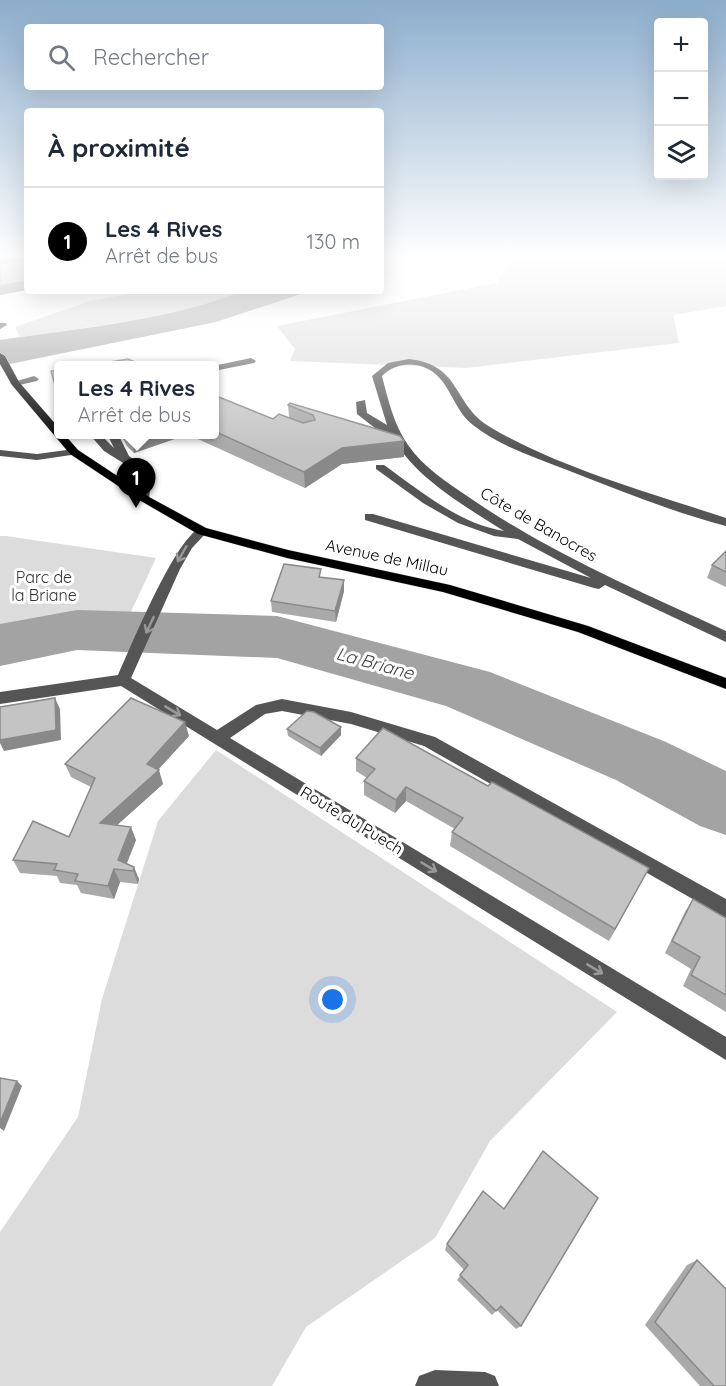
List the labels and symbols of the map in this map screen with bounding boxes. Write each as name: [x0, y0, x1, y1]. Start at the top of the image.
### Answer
pin: 1: [116, 458, 156, 508]
street label: Côte de Banocres: [477, 482, 601, 566]
street label: Avenue de Millau: [324, 534, 450, 580]
one-way arrow: [176, 545, 188, 562]
park label: Parc de la Briane: [11, 567, 77, 605]
one-way arrow: [143, 615, 155, 633]
water label: La Briane: [334, 642, 417, 685]
one-way arrow: [164, 705, 181, 717]
street label: Route du Puech: [297, 781, 407, 859]
one-way arrow: [420, 862, 437, 874]
one-way arrow: [586, 963, 603, 975]
your location: [318, 985, 347, 1014]

